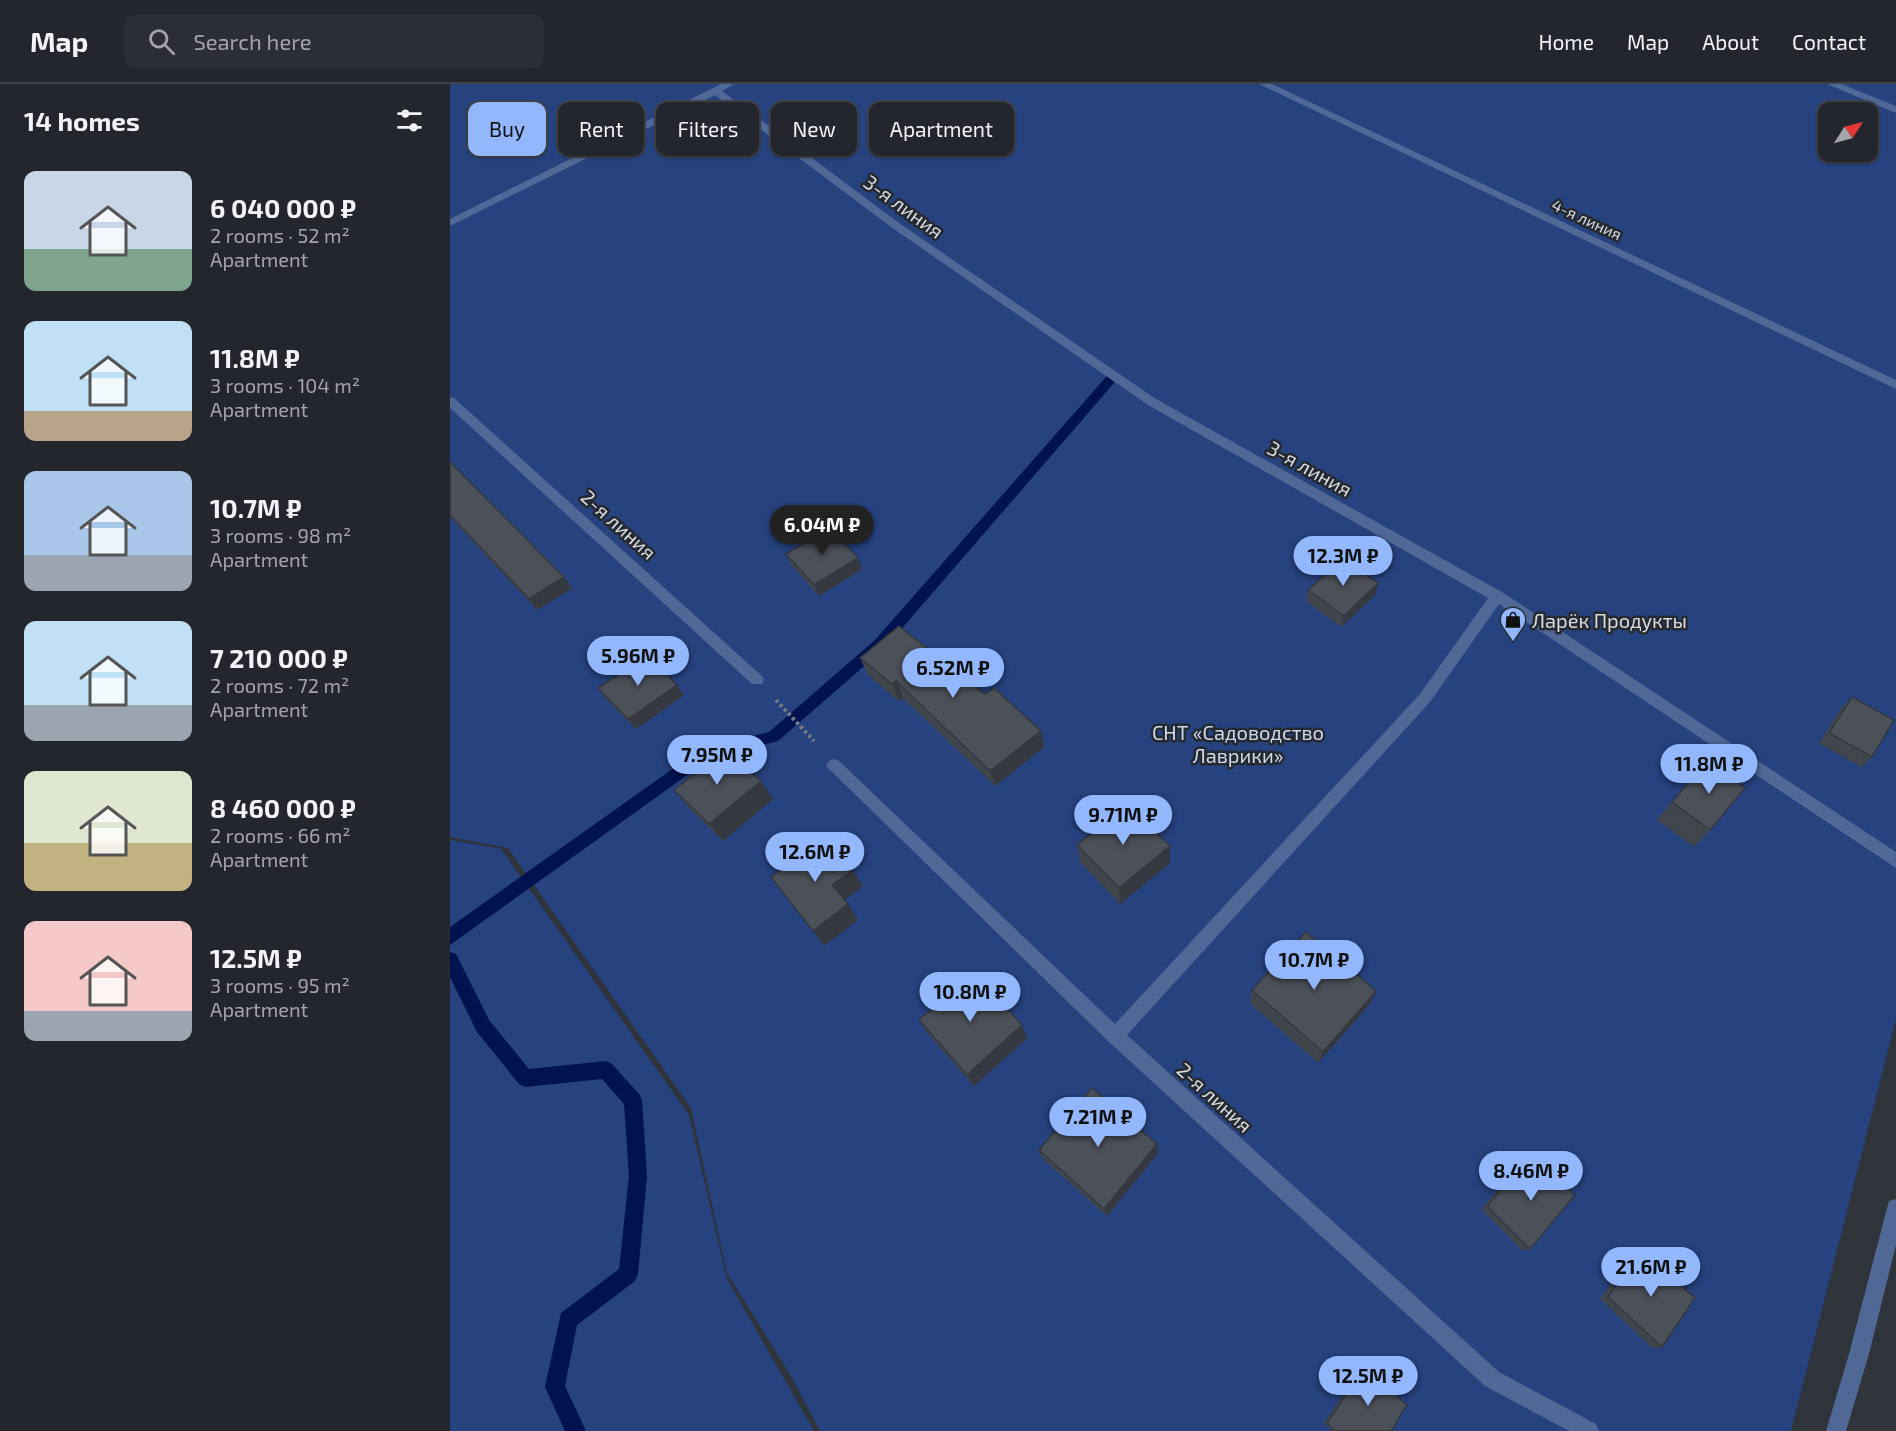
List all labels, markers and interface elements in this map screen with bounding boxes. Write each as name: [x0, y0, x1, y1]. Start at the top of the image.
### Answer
search box: [124, 14, 544, 68]
text: Map: [30, 24, 88, 58]
icon: search: [145, 25, 178, 58]
text: Search here: [193, 28, 312, 54]
text: Home: [1538, 29, 1594, 54]
text: Map: [1627, 29, 1669, 54]
text: About: [1702, 29, 1759, 54]
text: Contact: [1792, 29, 1866, 54]
chip: Buy: [468, 102, 546, 156]
chip: Rent: [558, 102, 644, 156]
chip: Filters: [656, 102, 759, 156]
chip: New: [771, 102, 857, 156]
chip: Apartment: [869, 102, 1014, 156]
north arrow: [1818, 102, 1878, 162]
map controls: [1818, 102, 1878, 162]
icon: filters: [393, 104, 426, 137]
text: 14 homes: [24, 105, 140, 136]
street label: 3-я линия: [859, 169, 949, 243]
text: 6 040 000 ₽: [210, 192, 356, 223]
icon: home: [72, 195, 144, 267]
street label: 4-я линия: [1549, 195, 1625, 243]
text: 2 rooms · 52 m²: [210, 223, 350, 247]
text: Apartment: [210, 247, 308, 271]
text: 11.8M ₽: [210, 342, 300, 373]
icon: home: [72, 345, 144, 417]
text: 3 rooms · 104 m²: [210, 373, 360, 397]
text: Apartment: [210, 397, 308, 421]
street label: 3-я линия: [1264, 435, 1356, 501]
street label: 2-я линия: [577, 484, 661, 564]
text: 10.7M ₽: [210, 492, 302, 523]
icon: home: [72, 495, 144, 567]
pin: 6.04M ₽: [767, 505, 877, 556]
text: 6.04M ₽: [784, 512, 860, 536]
text: 3 rooms · 98 m²: [210, 523, 351, 547]
pin: 12.3M ₽: [1288, 536, 1398, 587]
text: 12.3M ₽: [1308, 543, 1378, 567]
text: Apartment: [210, 547, 308, 571]
shop icon: Ларёк Продукты: [1498, 605, 1528, 643]
place label: Ларёк Продукты: [1532, 608, 1687, 633]
pin: 5.96M ₽: [583, 636, 693, 687]
text: 7 210 000 ₽: [210, 642, 348, 673]
text: 5.96M ₽: [601, 643, 675, 667]
icon: home: [72, 645, 144, 717]
pin: 6.52M ₽: [898, 648, 1008, 699]
text: 6.52M ₽: [916, 655, 990, 679]
text: 2 rooms · 72 m²: [210, 673, 349, 697]
text: Apartment: [210, 697, 308, 721]
park label: СНТ «Садоводство Лаврики»: [1152, 720, 1324, 767]
pin: 7.95M ₽: [662, 735, 772, 786]
text: 7.95M ₽: [681, 742, 753, 766]
pin: 11.8M ₽: [1654, 744, 1764, 795]
text: 11.8M ₽: [1674, 751, 1744, 775]
text: 8 460 000 ₽: [210, 792, 356, 823]
icon: home: [72, 795, 144, 867]
pin: 9.71M ₽: [1068, 795, 1178, 846]
text: 9.71M ₽: [1088, 802, 1158, 826]
text: 2 rooms · 66 m²: [210, 823, 351, 847]
pin: 12.6M ₽: [760, 832, 870, 883]
text: 12.6M ₽: [779, 839, 851, 863]
text: Apartment: [210, 847, 308, 871]
pin: 10.7M ₽: [1259, 940, 1369, 991]
text: 12.5M ₽: [210, 942, 302, 973]
icon: home: [72, 945, 144, 1017]
text: 10.7M ₽: [1279, 947, 1349, 971]
pin: 10.8M ₽: [915, 972, 1025, 1023]
text: 3 rooms · 95 m²: [210, 973, 350, 997]
text: 10.8M ₽: [933, 979, 1007, 1003]
text: Apartment: [210, 997, 308, 1021]
street label: 2-я линия: [1173, 1057, 1257, 1137]
pin: 7.21M ₽: [1043, 1097, 1153, 1148]
text: 7.21M ₽: [1063, 1104, 1133, 1128]
pin: 8.46M ₽: [1476, 1151, 1586, 1202]
text: 8.46M ₽: [1493, 1158, 1569, 1182]
pin: 21.6M ₽: [1596, 1247, 1706, 1298]
text: 21.6M ₽: [1615, 1254, 1687, 1278]
pin: 12.5M ₽: [1313, 1356, 1423, 1407]
text: 12.5M ₽: [1333, 1363, 1403, 1387]

